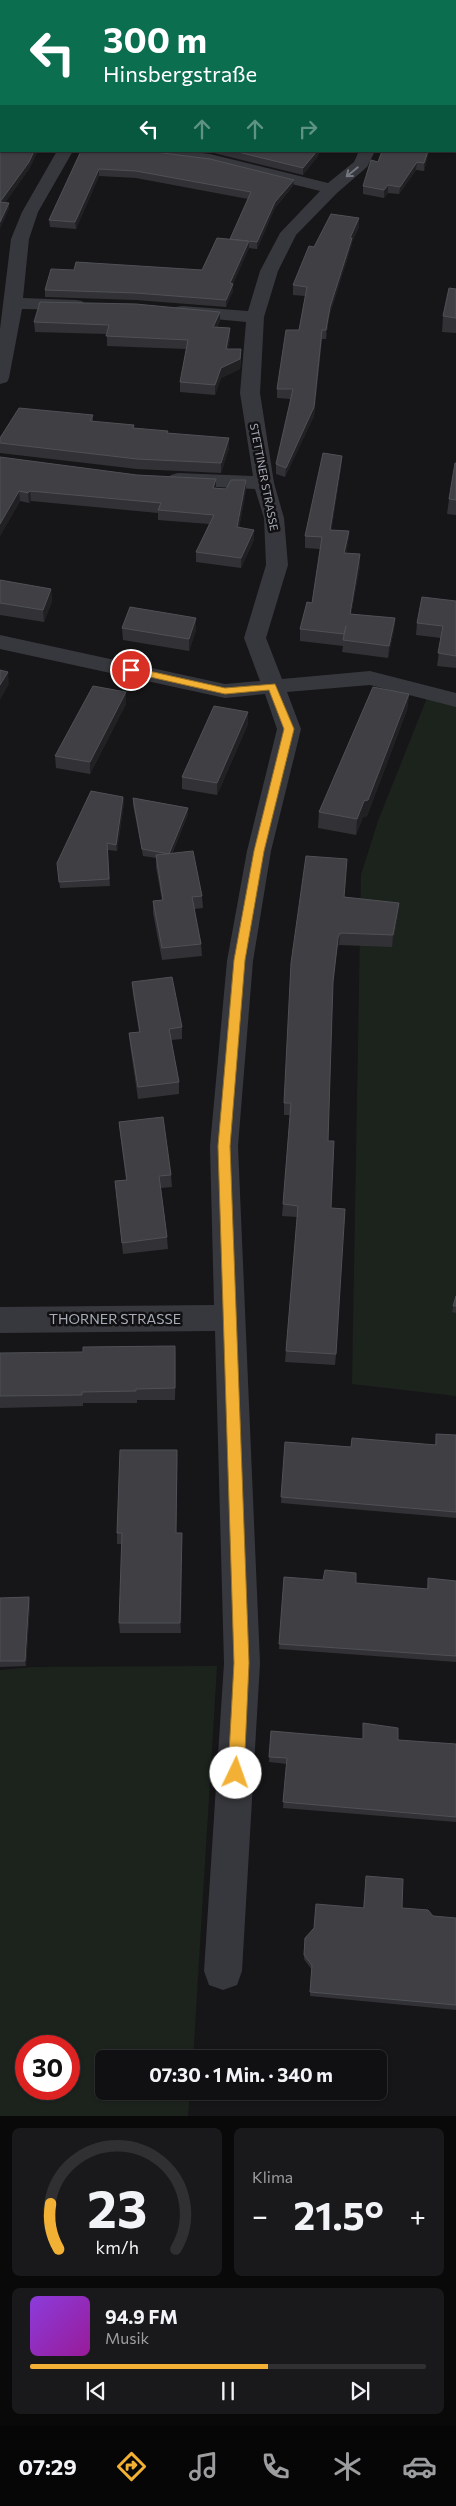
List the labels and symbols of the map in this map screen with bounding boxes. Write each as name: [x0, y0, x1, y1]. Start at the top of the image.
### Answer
one-way arrow: [345, 166, 358, 177]
street label: STETTINER STRASSE: [248, 422, 281, 532]
pin: [110, 649, 152, 691]
street label: THORNER STRASSE: [49, 1310, 181, 1327]
position arrow: [209, 1746, 261, 1798]
speed limit sign: 30: [15, 2035, 80, 2100]

